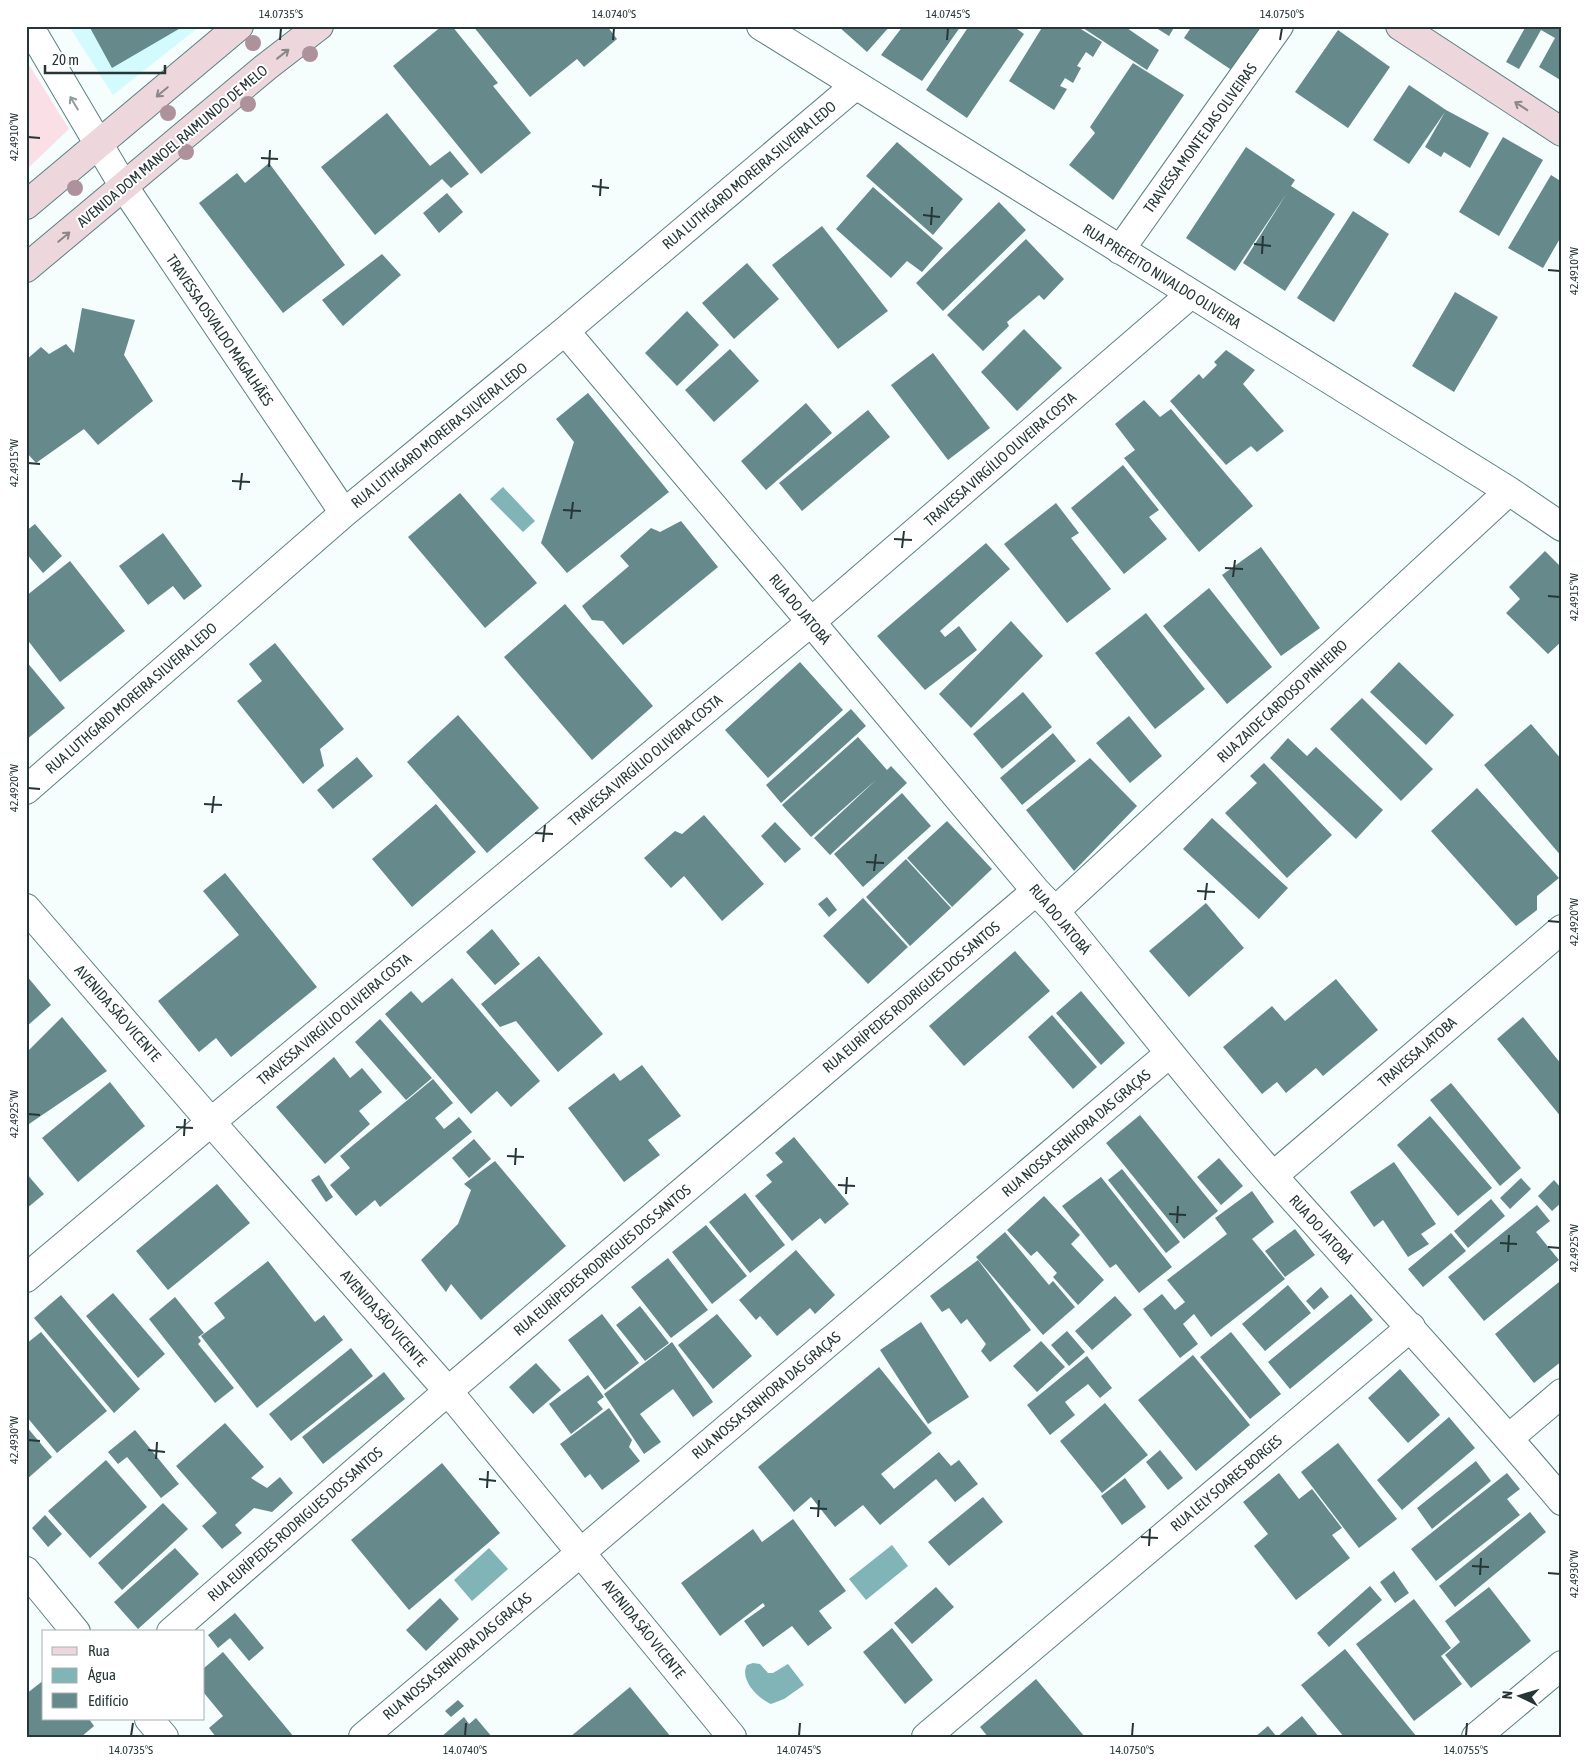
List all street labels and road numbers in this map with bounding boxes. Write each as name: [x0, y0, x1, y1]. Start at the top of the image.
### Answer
street label: TRAVESSA MONTE DAS OLIVEIRAS: [1140, 60, 1260, 216]
street label: AVENIDA DOM MANOEL RAIMUNDO DE MELO: [73, 61, 271, 231]
street label: RUA LUTHGARD MOREIRA SILVEIRA LEDO: [659, 97, 839, 253]
street label: RUA PREFEITO NIVALDO OLIVEIRA: [1080, 220, 1245, 332]
street label: TRAVESSA OSVALDO MAGALHÃES: [163, 251, 277, 409]
street label: RUA LUTHGARD MOREIRA SILVEIRA LEDO: [348, 359, 531, 511]
street label: TRAVESSA VIRGÍLIO OLIVEIRA COSTA: [921, 388, 1080, 529]
street label: RUA DO JATOBÁ: [766, 571, 835, 648]
street label: RUA LUTHGARD MOREIRA SILVEIRA LEDO: [42, 619, 220, 777]
street label: RUA ZAIDE CARDOSO PINHEIRO: [1214, 636, 1351, 766]
street label: TRAVESSA VIRGÍLIO OLIVEIRA COSTA: [565, 690, 726, 829]
street label: RUA DO JATOBÁ: [1026, 881, 1095, 958]
street label: RUA EURÍPEDES RODRIGUES DOS SANTOS: [819, 918, 1003, 1076]
street label: TRAVESSA VIRGÍLIO OLIVEIRA COSTA: [254, 949, 415, 1088]
street label: AVENIDA SÃO VICENTE: [72, 961, 165, 1065]
street label: TRAVESSA JATOBA: [1374, 1013, 1460, 1091]
street label: RUA NOSSA SENHORA DAS GRAÇAS: [998, 1066, 1154, 1200]
street label: RUA EURÍPEDES RODRIGUES DOS SANTOS: [510, 1181, 694, 1339]
street label: RUA DO JATOBÁ: [1286, 1191, 1357, 1267]
street label: AVENIDA SÃO VICENTE: [338, 1266, 431, 1370]
street label: RUA NOSSA SENHORA DAS GRAÇAS: [688, 1328, 844, 1462]
street label: RUA LELY SOARES BORGES: [1167, 1432, 1285, 1534]
street label: RUA EURÍPEDES RODRIGUES DOS SANTOS: [204, 1443, 386, 1605]
street label: AVENIDA SÃO VICENTE: [599, 1576, 689, 1682]
street label: RUA NOSSA SENHORA DAS GRAÇAS: [379, 1589, 535, 1723]

